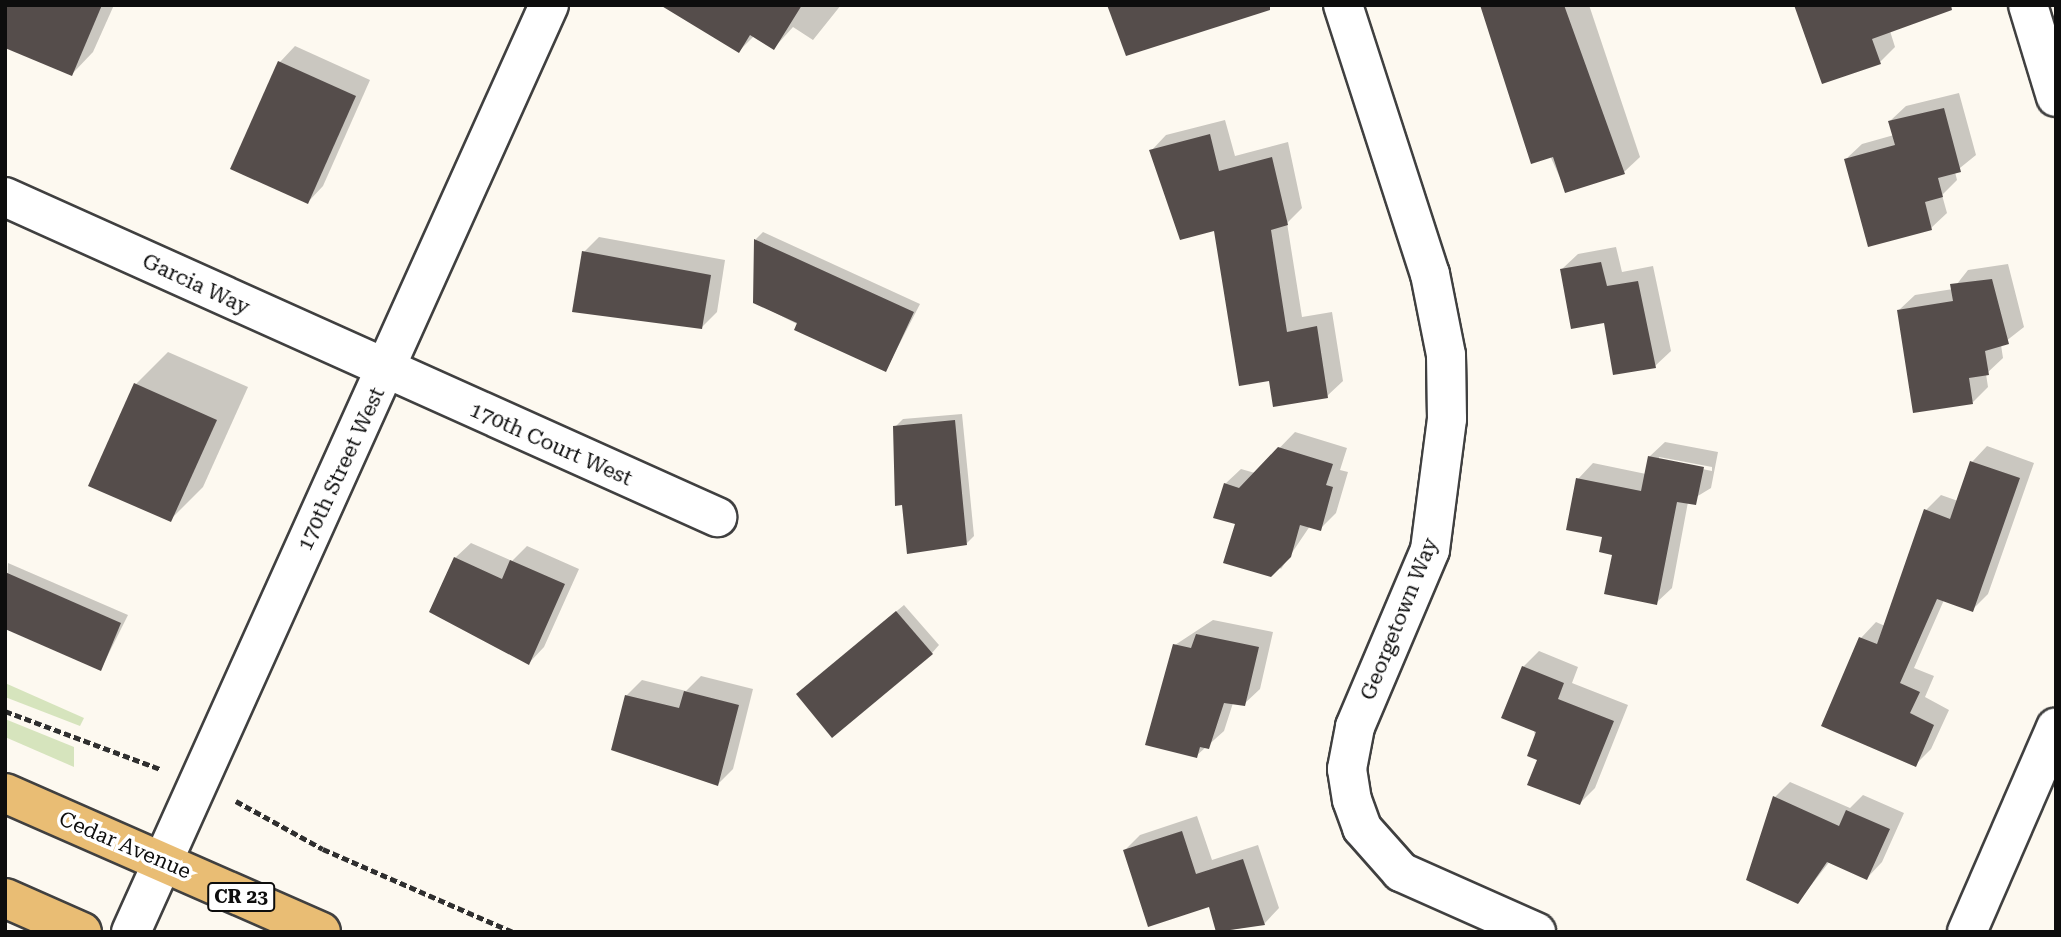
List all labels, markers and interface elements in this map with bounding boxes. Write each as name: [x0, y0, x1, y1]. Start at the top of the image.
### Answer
street label: Garcia Way: [138, 248, 254, 320]
street label: 170th Street West: [292, 383, 390, 555]
street label: 170th Court West: [466, 397, 636, 491]
street label: Georgetown Way: [1355, 534, 1443, 704]
street label: Cedar Avenue: [55, 806, 195, 884]
road number: CR 23: [206, 882, 276, 912]

